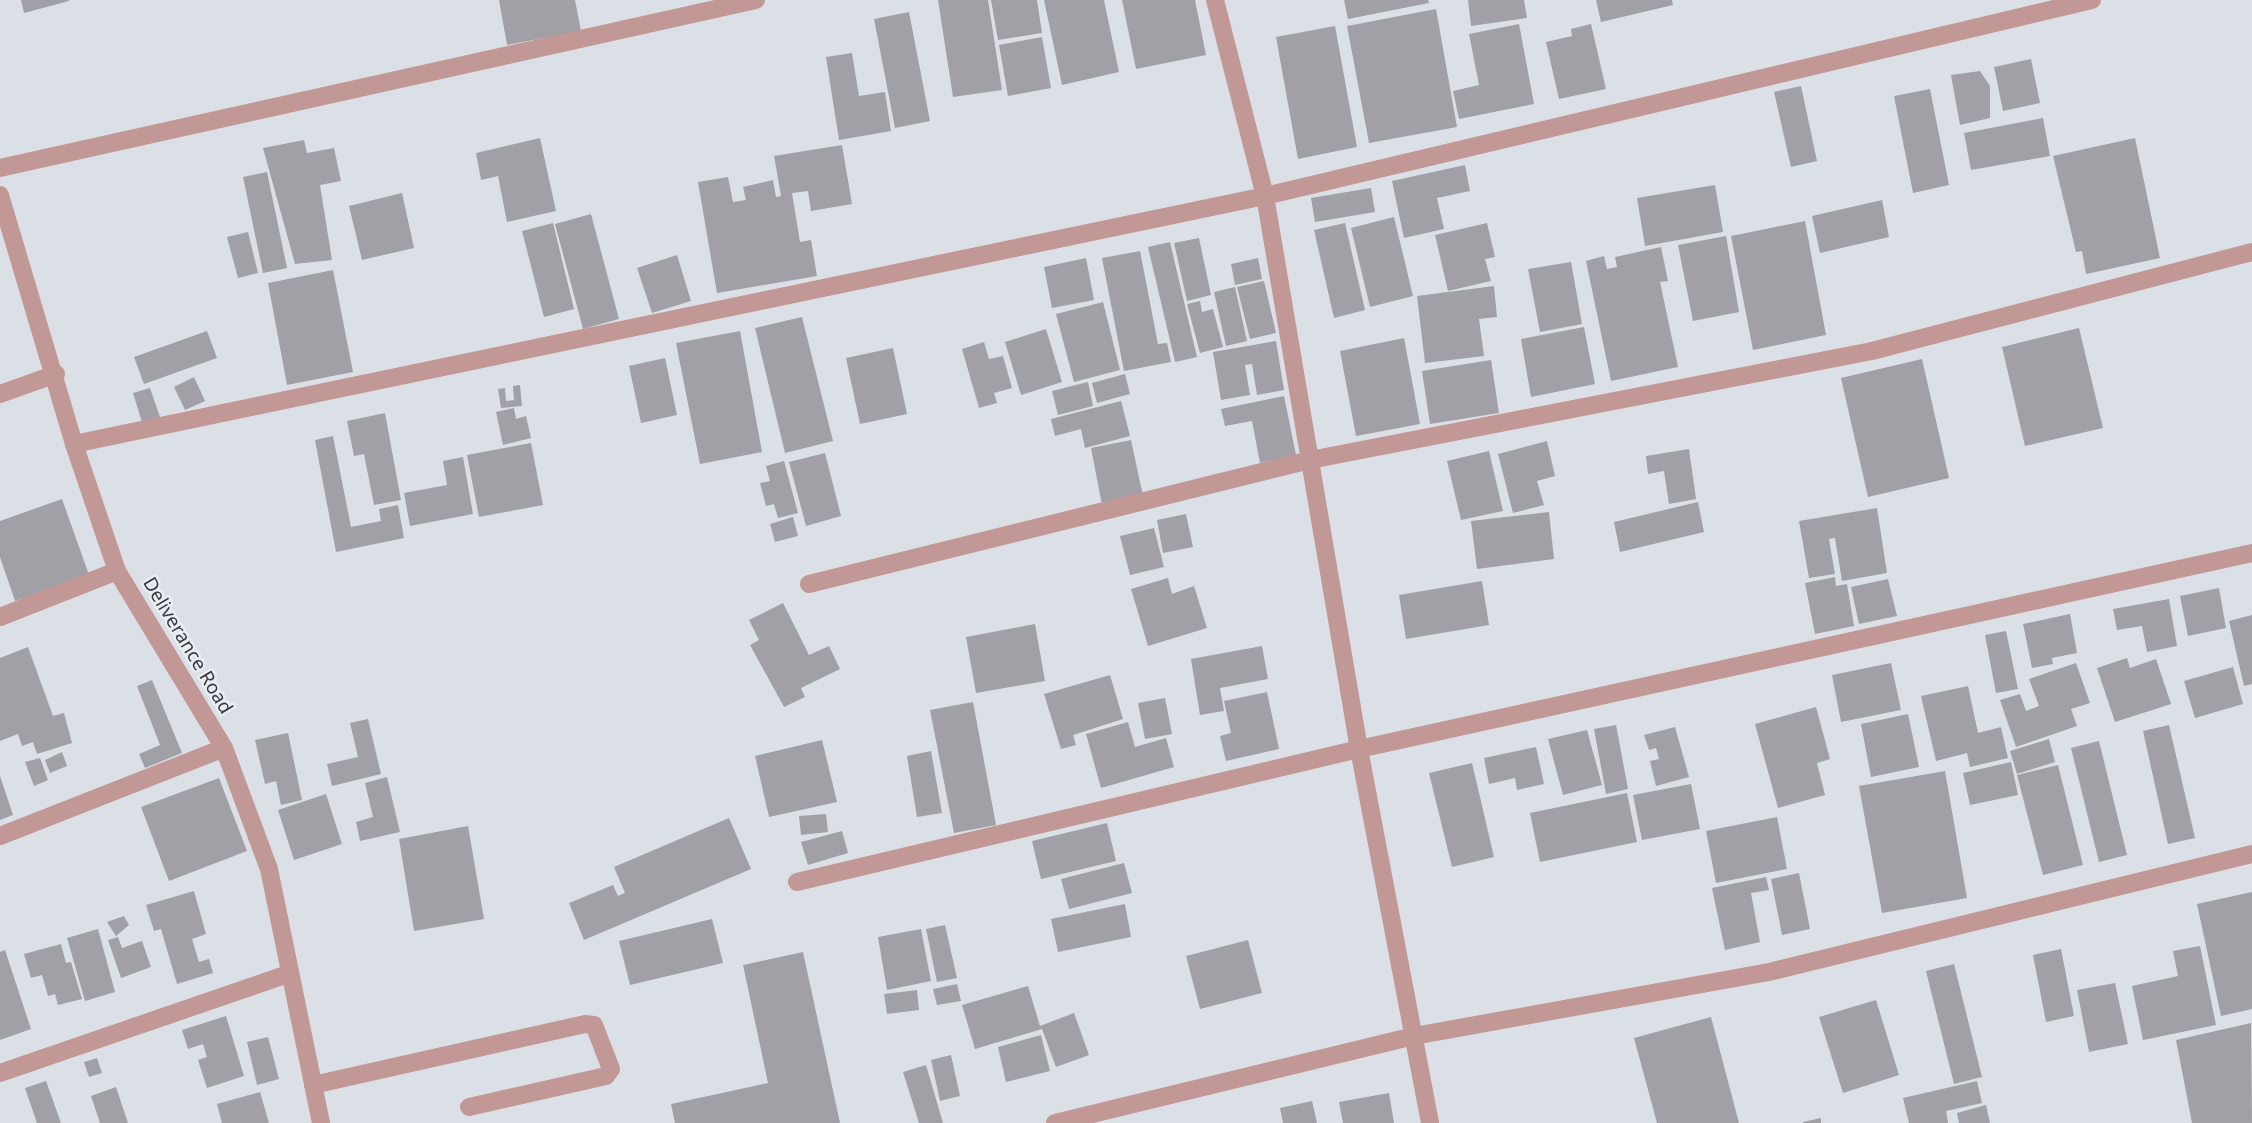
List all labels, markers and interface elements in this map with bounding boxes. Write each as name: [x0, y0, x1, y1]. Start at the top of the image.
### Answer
street label: Deliverance Road: [137, 574, 237, 718]

